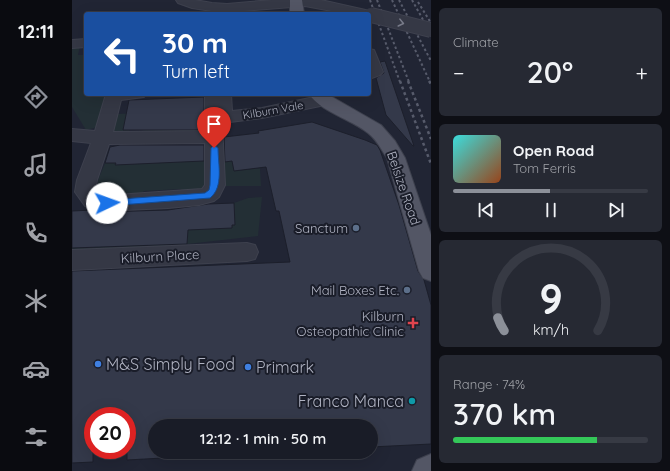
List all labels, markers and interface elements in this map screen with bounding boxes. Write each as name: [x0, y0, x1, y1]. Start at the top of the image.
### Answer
one-way arrow: [398, 18, 404, 26]
text: 12:11: [18, 20, 54, 43]
text: 30 m: [162, 25, 228, 60]
icon: left: [96, 28, 148, 80]
text: Climate: [453, 34, 499, 50]
text: 20°: [527, 53, 573, 91]
text: −: [453, 59, 464, 87]
text: +: [636, 59, 648, 87]
text: Turn left: [162, 60, 230, 83]
icon: directions: [22, 83, 50, 111]
street label: Kilburn Vale: [242, 98, 304, 122]
pin: [197, 107, 231, 148]
icon: arrive: [203, 113, 225, 135]
text: Open Road: [513, 141, 594, 160]
street label: Belsize Road: [384, 149, 424, 227]
icon: music: [22, 151, 50, 179]
text: Tom Ferris: [513, 160, 576, 176]
position arrow: [86, 182, 128, 224]
icon: previous: [475, 199, 497, 221]
icon: pause: [540, 199, 562, 221]
icon: next: [605, 199, 627, 221]
icon: phone: [22, 219, 50, 247]
place label: Sanctum: [295, 220, 348, 236]
marker: Sanctum: [351, 223, 361, 233]
street label: Kilburn Place: [120, 246, 200, 266]
text: 9: [539, 272, 562, 324]
place label: Mail Boxes Etc.: [311, 282, 399, 298]
marker: Mail Boxes Etc.: [402, 285, 412, 295]
icon: climate: [22, 287, 50, 315]
place label: Kilburn Osteopathic Clinic: [297, 308, 404, 339]
marker: Kilburn Osteopathic Clinic: [407, 317, 419, 329]
text: km/h: [532, 321, 569, 339]
place label: M&S Simply Food: [106, 354, 235, 374]
icon: car: [22, 355, 50, 383]
place label: Primark: [256, 357, 314, 377]
marker: M&S Simply Food: [93, 359, 103, 369]
marker: Primark: [243, 362, 253, 372]
text: Range · 74%: [453, 376, 525, 392]
place label: Franco Manca: [298, 391, 404, 411]
text: 370 km: [453, 395, 556, 433]
marker: Franco Manca: [407, 396, 417, 406]
speed limit sign: 20: [84, 407, 136, 459]
icon: filters: [22, 423, 50, 451]
text: 12:12 · 1 min · 50 m: [200, 429, 326, 448]

